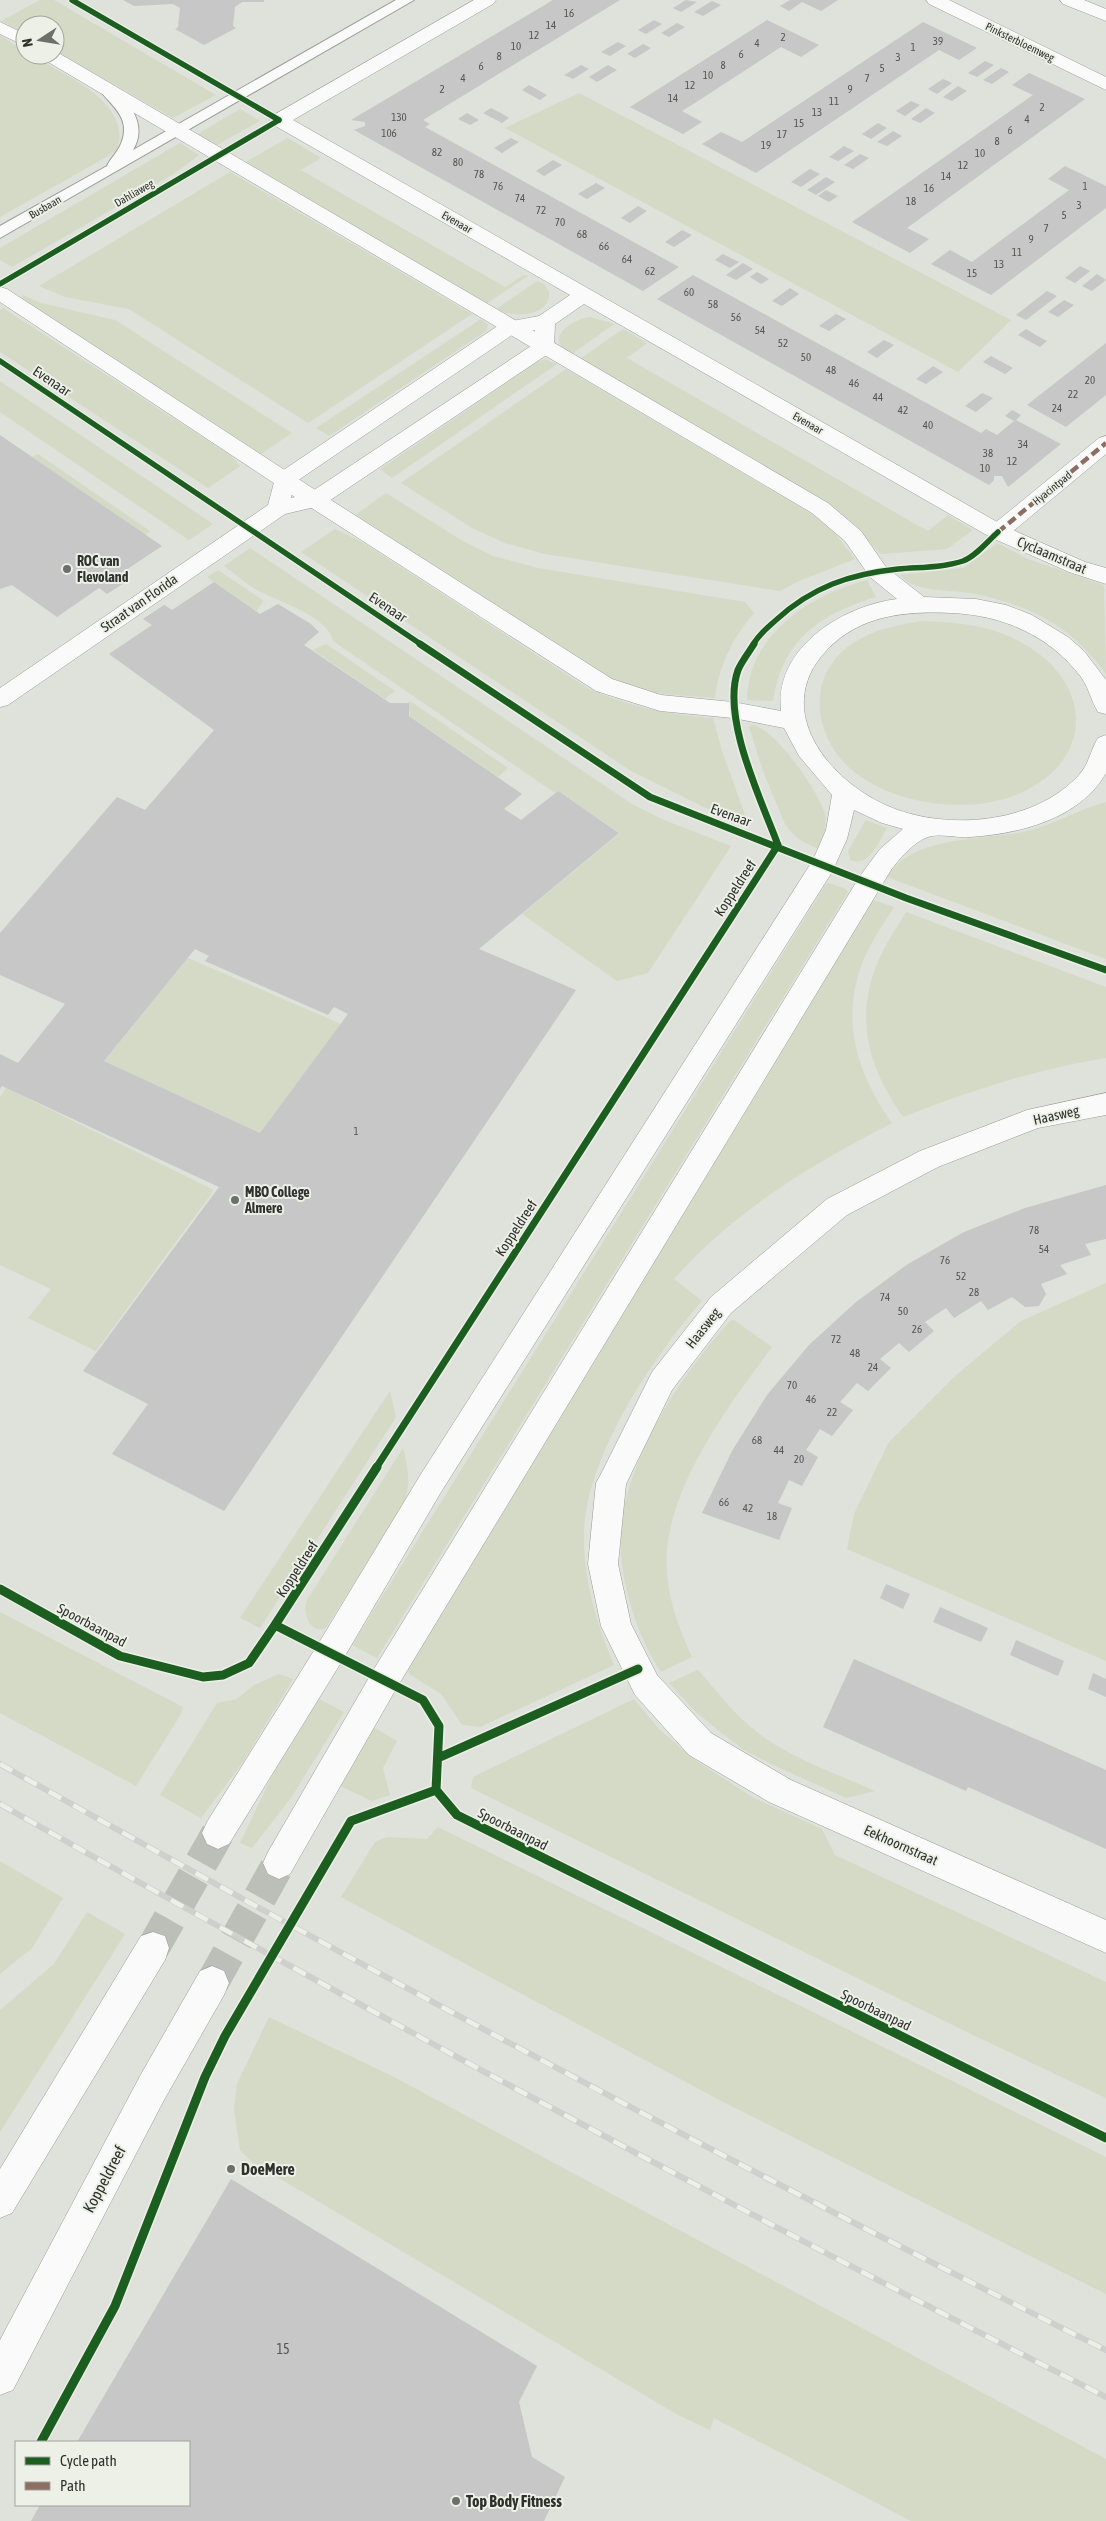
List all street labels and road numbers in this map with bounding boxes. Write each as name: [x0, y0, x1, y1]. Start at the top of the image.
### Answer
street label: Pinksterbloemweg: [984, 20, 1057, 64]
street label: Dahliaweg: [112, 177, 156, 209]
street label: Busbaan: [27, 193, 63, 221]
street label: Evenaar: [440, 209, 475, 236]
street label: Evenaar: [30, 363, 75, 400]
street label: Evenaar: [791, 410, 826, 437]
street label: Hyacintpad: [1030, 469, 1074, 507]
street label: Cyclaamstraat: [1015, 533, 1089, 577]
street label: Straat van Florida: [98, 571, 180, 635]
street label: Evenaar: [366, 589, 411, 626]
street label: Evenaar: [709, 800, 754, 830]
street label: Koppeldreef: [711, 857, 759, 919]
street label: Haasweg: [1031, 1102, 1081, 1128]
street label: Koppeldreef: [492, 1197, 540, 1259]
street label: Haasweg: [682, 1305, 724, 1351]
street label: Koppeldreef: [273, 1538, 321, 1600]
street label: Spoorbaanpad: [55, 1600, 129, 1650]
street label: Spoorbaanpad: [475, 1805, 551, 1853]
street label: Eekhoornstraat: [862, 1822, 940, 1868]
street label: Spoorbaanpad: [838, 1986, 914, 2034]
street label: Koppeldreef: [79, 2142, 130, 2216]

